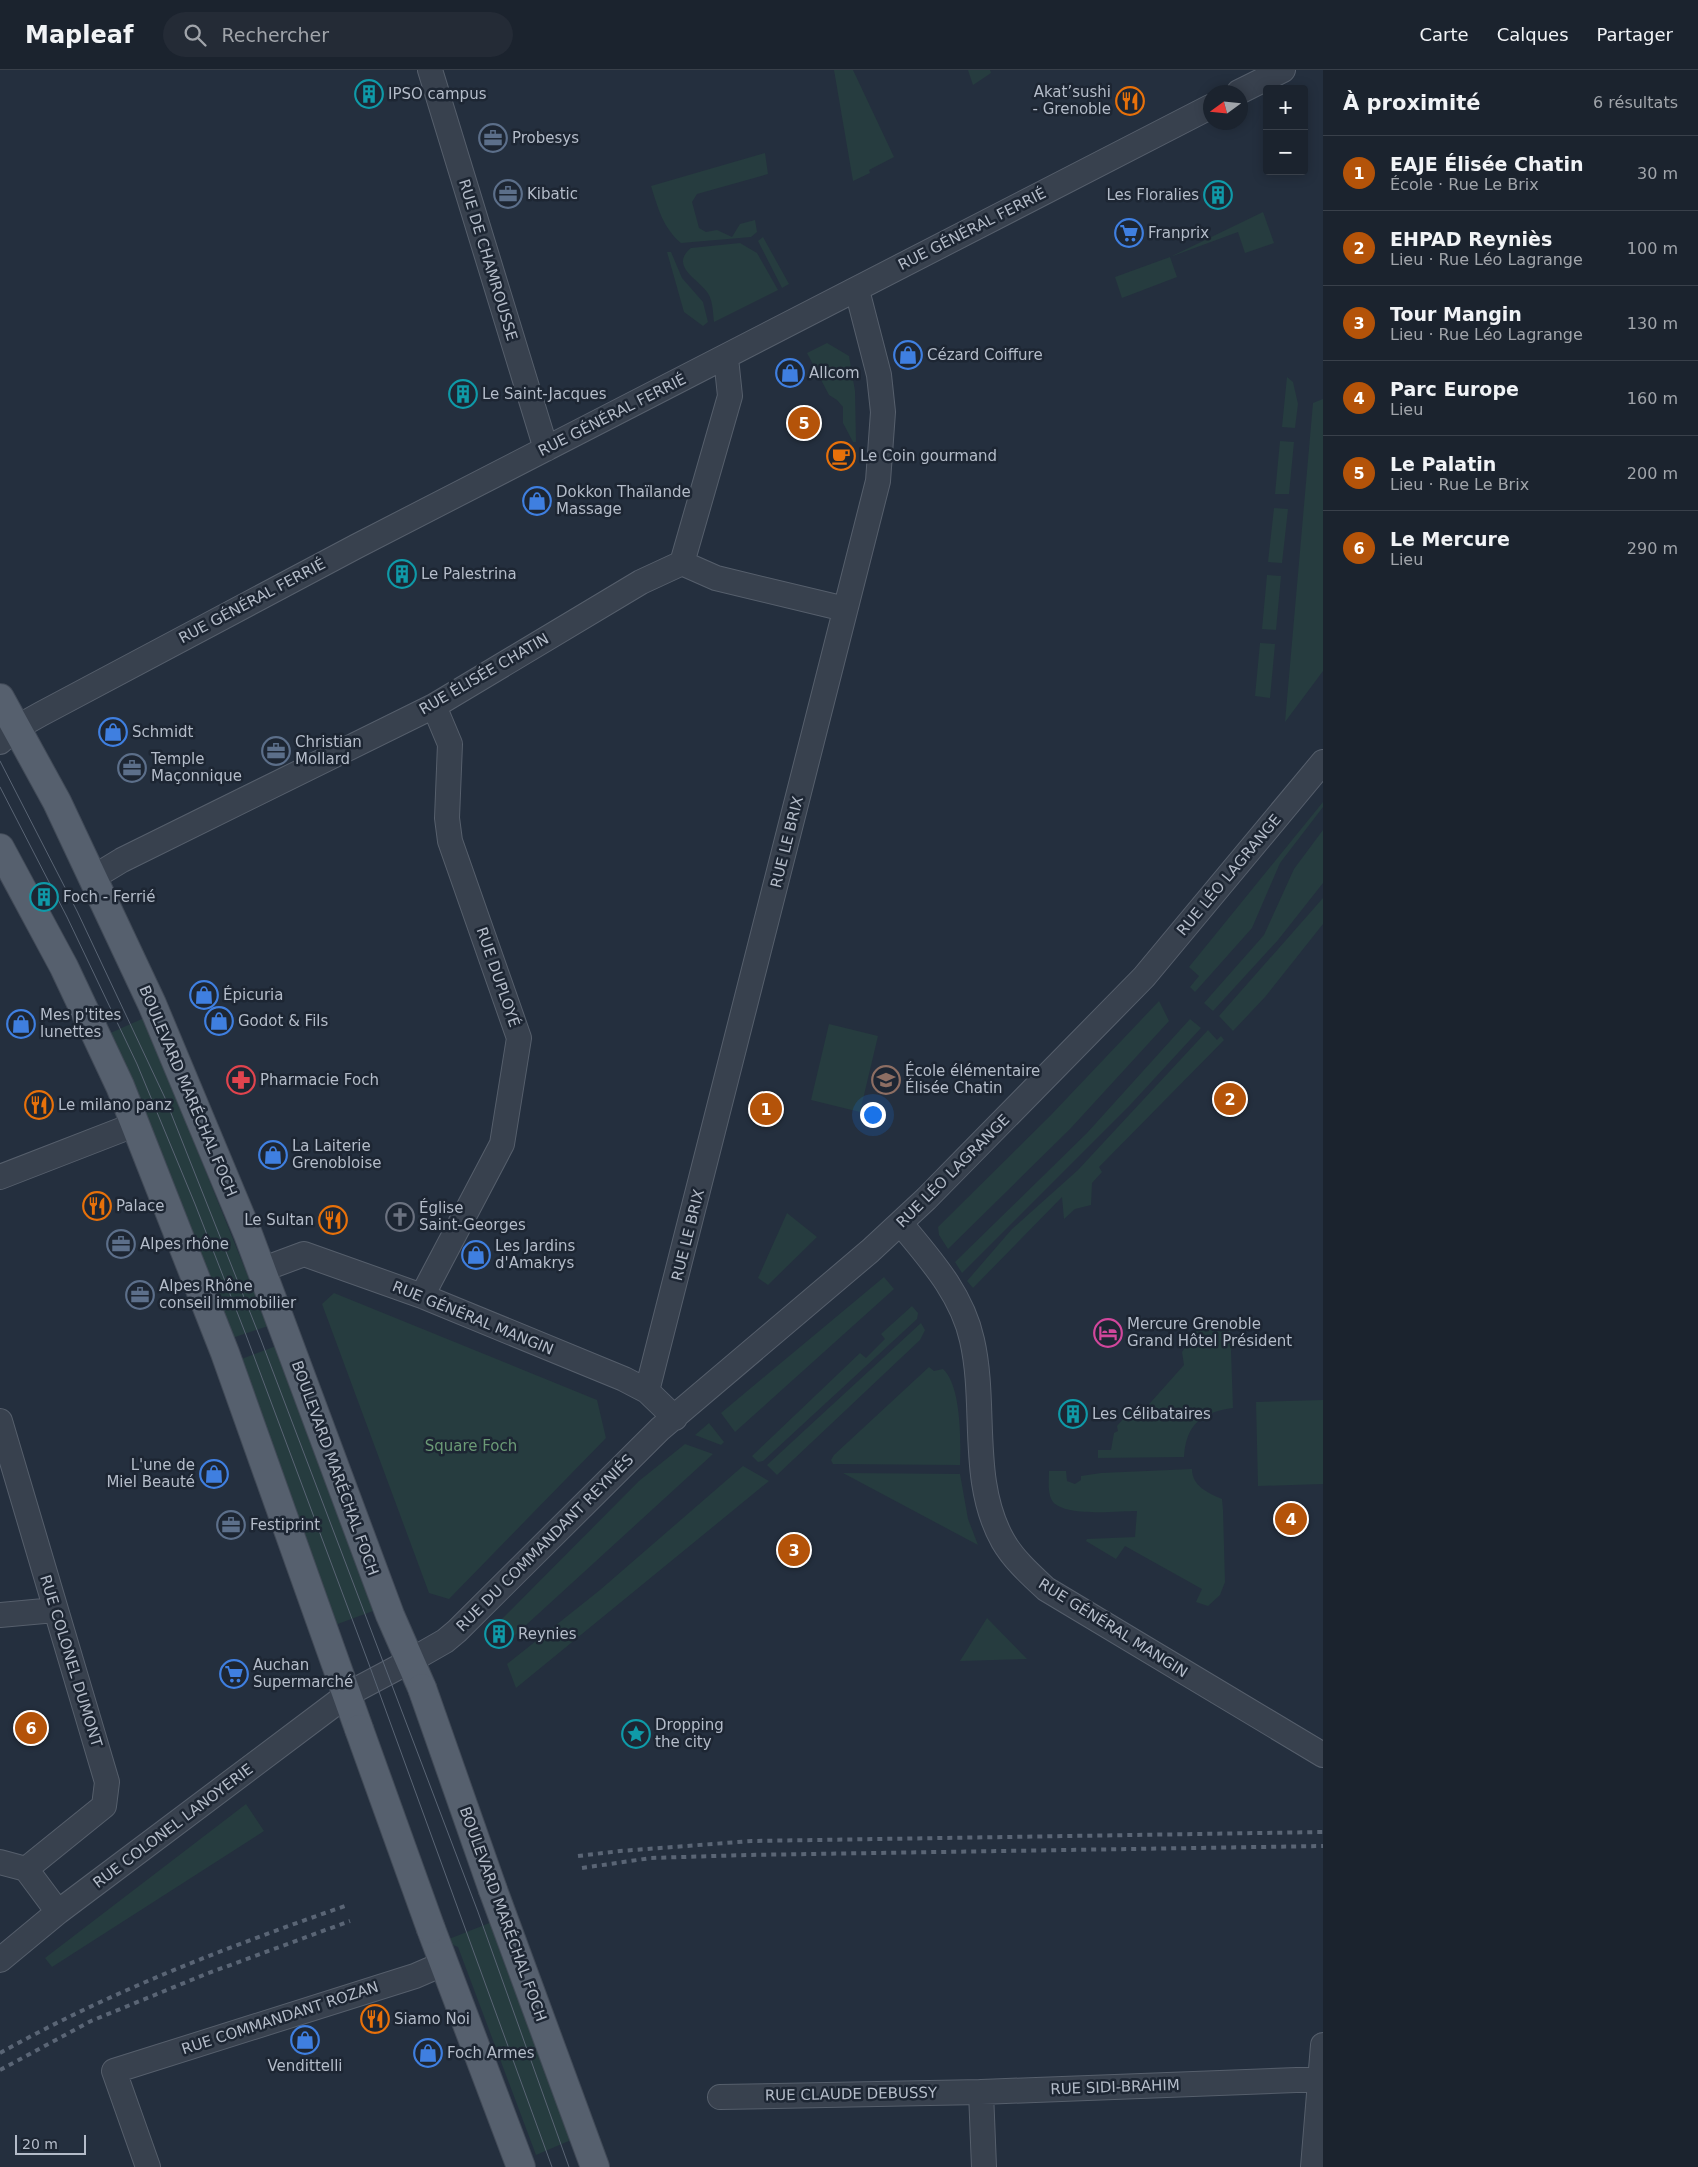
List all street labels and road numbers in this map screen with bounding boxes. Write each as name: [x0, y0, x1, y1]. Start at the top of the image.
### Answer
street label: RUE DE CHAMROUSSE: [455, 177, 521, 343]
street label: RUE GÉNÉRAL FERRIÉ: [895, 183, 1049, 274]
street label: RUE GÉNÉRAL FERRIÉ: [535, 369, 689, 460]
street label: RUE GÉNÉRAL FERRIÉ: [175, 554, 328, 647]
street label: RUE ÉLISÉE CHATIN: [415, 629, 552, 718]
street label: RUE LE BRIX: [767, 794, 807, 890]
street label: RUE LÉO LAGRANGE: [1172, 810, 1285, 939]
street label: RUE DUPLOYÉ: [472, 924, 524, 1029]
street label: BOULEVARD MARÉCHAL FOCH: [135, 982, 242, 1199]
street label: RUE LÉO LAGRANGE: [892, 1110, 1013, 1231]
street label: RUE LE BRIX: [668, 1187, 708, 1283]
street label: RUE GÉNÉRAL MANGIN: [390, 1276, 557, 1359]
street label: BOULEVARD MARÉCHAL FOCH: [288, 1358, 383, 1578]
street label: RUE DU COMMANDANT REYNIÉS: [452, 1450, 637, 1635]
street label: RUE COLONEL DUMONT: [36, 1573, 106, 1750]
street label: RUE GÉNÉRAL MANGIN: [1035, 1574, 1191, 1681]
street label: RUE COLONEL LANOYERIE: [90, 1760, 256, 1892]
street label: BOULEVARD MARÉCHAL FOCH: [456, 1804, 551, 2024]
street label: RUE COMMANDANT ROZAN: [179, 1978, 381, 2058]
street label: RUE SIDI-BRAHIM: [1050, 2076, 1180, 2098]
street label: RUE CLAUDE DEBUSSY: [765, 2083, 938, 2105]

